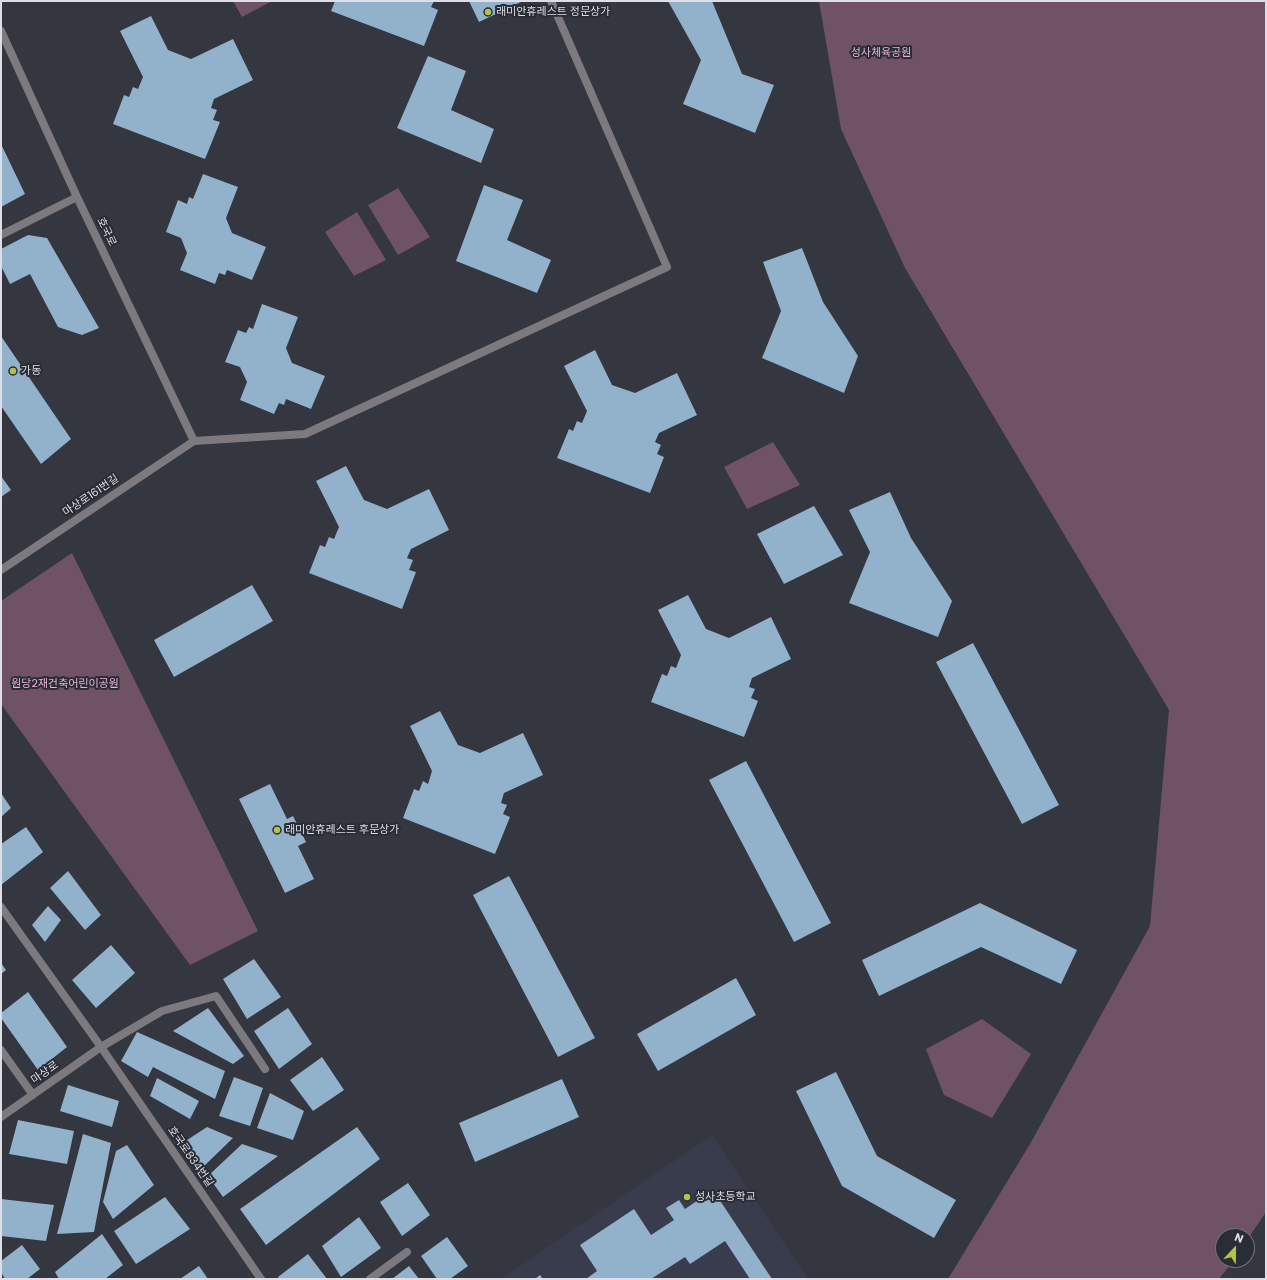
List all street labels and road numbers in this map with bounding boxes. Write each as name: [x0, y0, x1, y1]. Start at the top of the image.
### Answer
street label: 호국로: [94, 215, 118, 249]
street label: 마상로161번길: [61, 472, 121, 520]
street label: 마상로: [29, 1059, 61, 1087]
street label: 호국로834번길: [164, 1124, 216, 1190]

